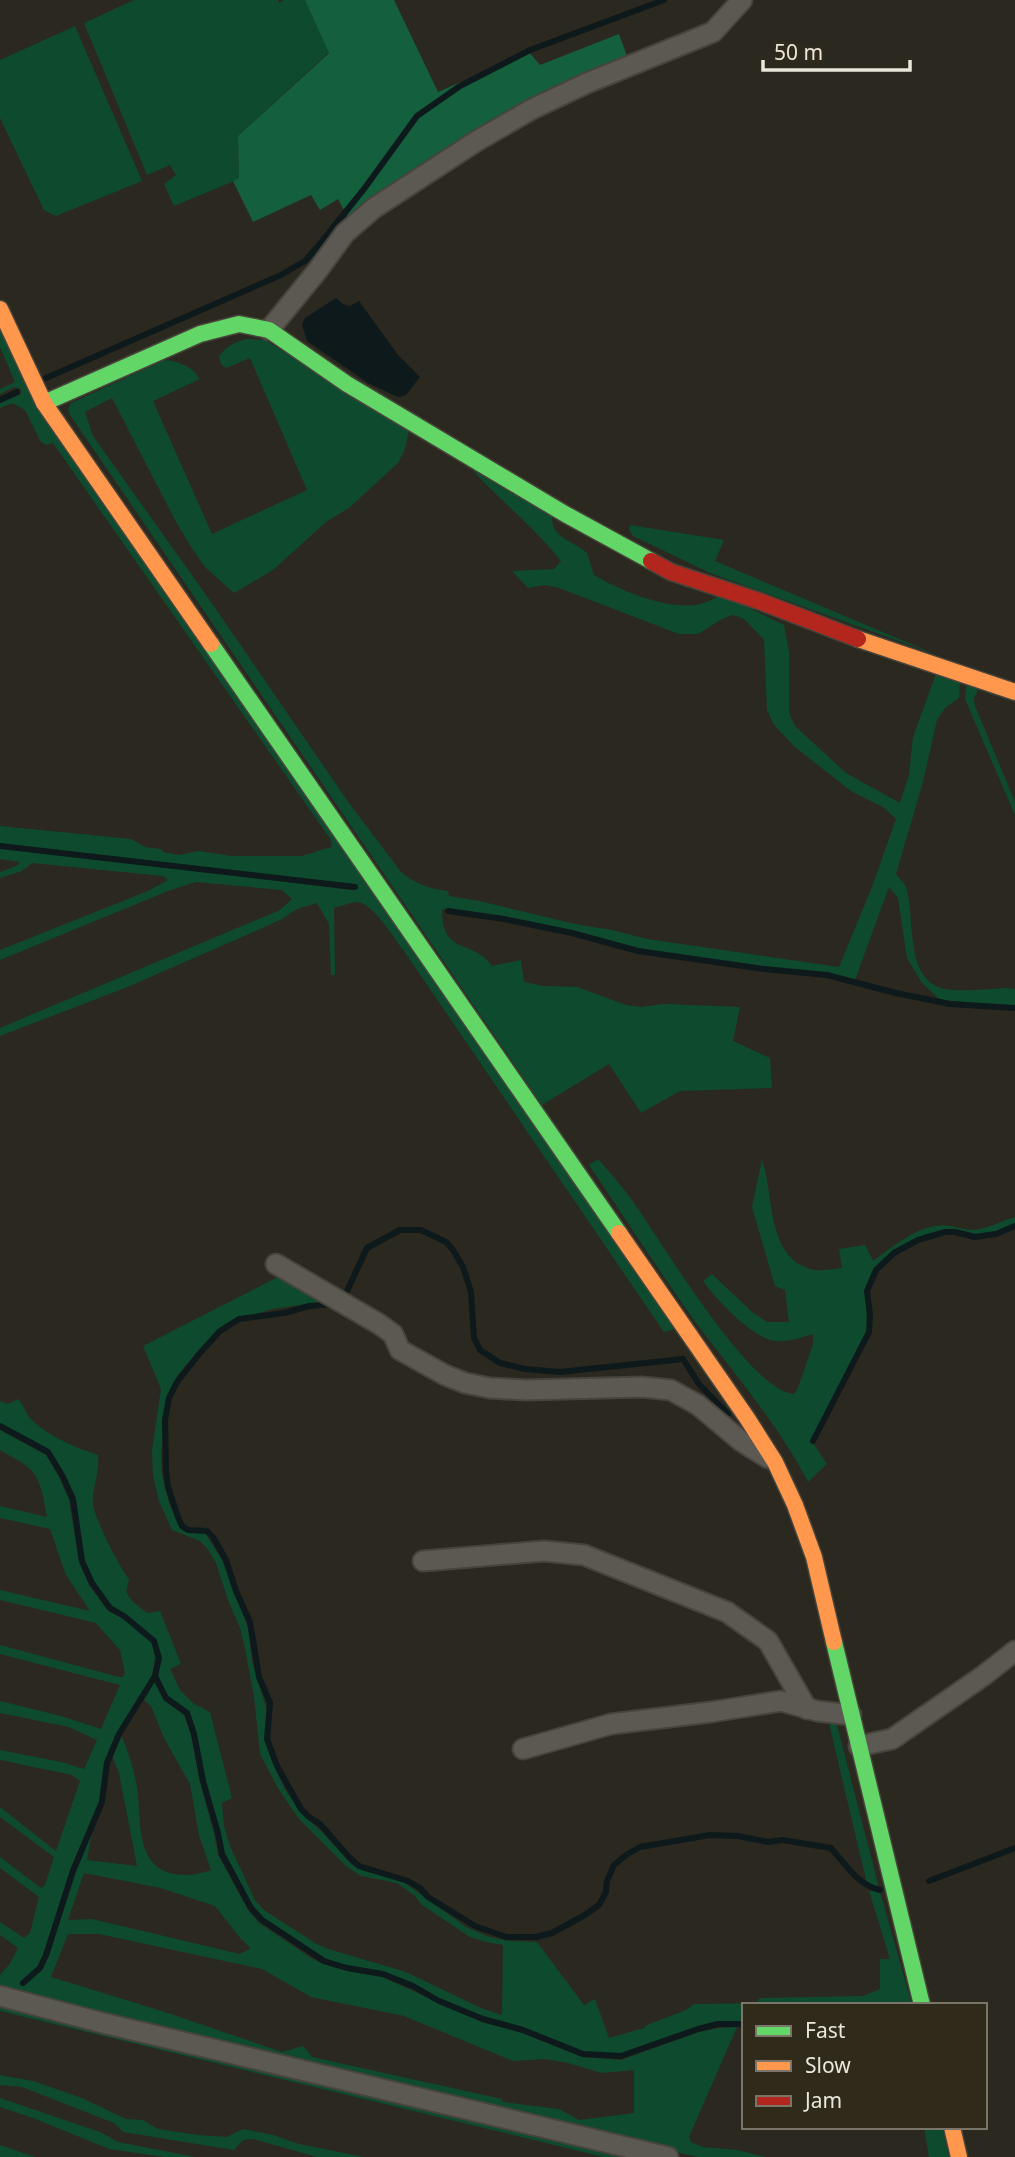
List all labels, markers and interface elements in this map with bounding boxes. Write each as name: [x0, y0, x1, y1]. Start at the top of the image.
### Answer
scale bar: [763, 28, 910, 72]
text: 50 m: [774, 38, 823, 66]
legend: [742, 2003, 987, 2129]
text: Fast: [805, 2016, 846, 2044]
text: Slow: [805, 2051, 851, 2079]
text: Jam: [803, 2086, 842, 2114]

